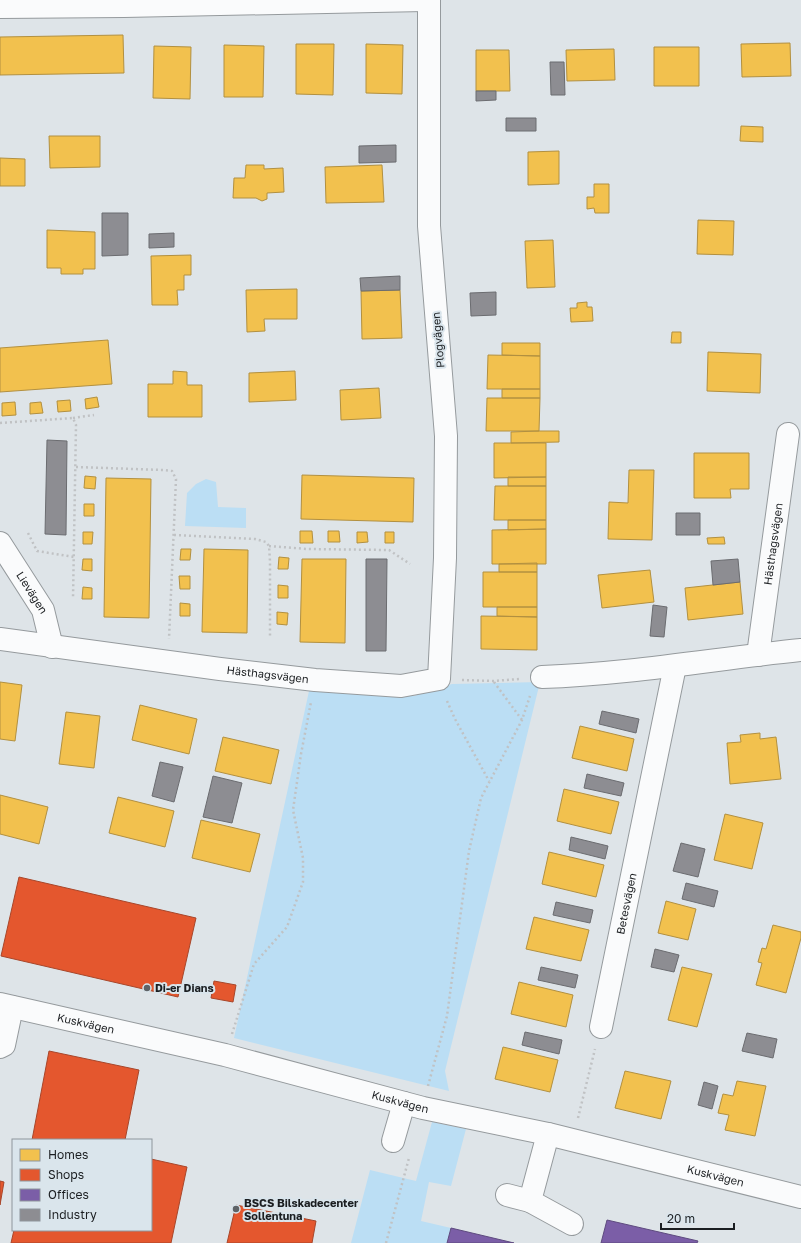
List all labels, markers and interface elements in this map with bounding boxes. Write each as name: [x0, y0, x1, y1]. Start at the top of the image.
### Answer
street label: Plogvägen: [429, 312, 446, 369]
street label: Hästhagsvägen: [761, 502, 785, 586]
street label: Lievägen: [14, 569, 51, 616]
street label: Hästhagsvägen: [226, 663, 309, 685]
street label: Betesvägen: [613, 872, 638, 935]
place label: Di-er Dians: [155, 981, 214, 994]
marker: Di-er Dians: [142, 983, 152, 993]
street label: Kuskvägen: [56, 1010, 116, 1036]
street label: Kuskvägen: [370, 1088, 430, 1115]
legend: [12, 1139, 152, 1231]
text: Homes: [48, 1147, 88, 1162]
street label: Kuskvägen: [686, 1162, 746, 1189]
text: Shops: [48, 1167, 84, 1182]
text: Offices: [48, 1187, 89, 1202]
place label: BSCS Bilskadecenter Sollentuna: [244, 1196, 359, 1222]
marker: BSCS Bilskadecenter Sollentuna: [231, 1204, 241, 1214]
scale bar: [661, 1205, 734, 1231]
text: Industry: [48, 1207, 97, 1222]
text: 20 m: [667, 1211, 695, 1226]

